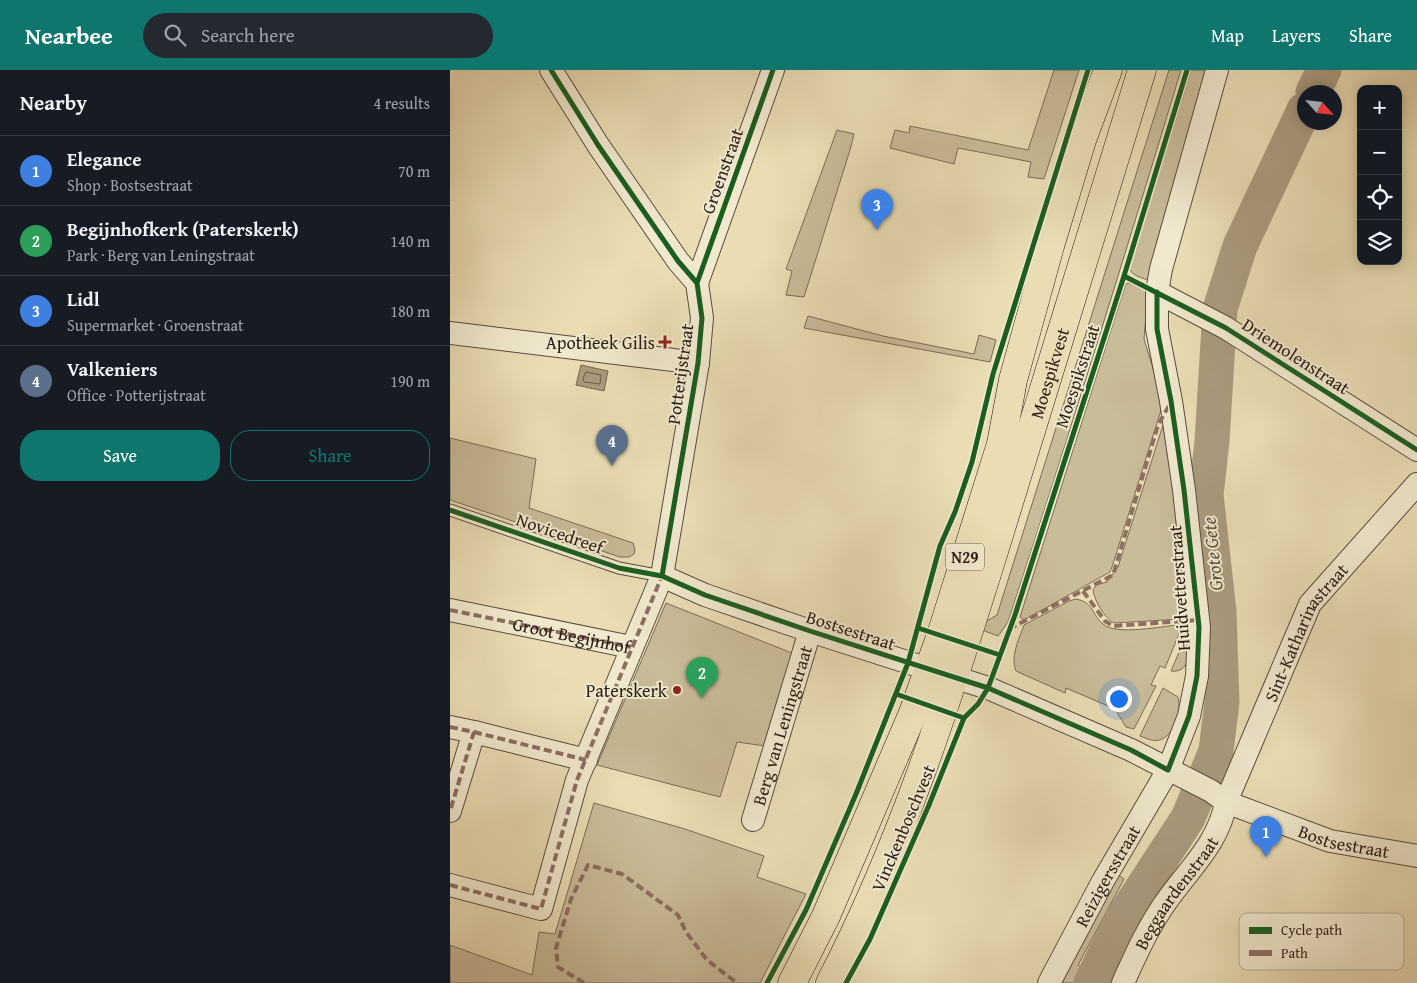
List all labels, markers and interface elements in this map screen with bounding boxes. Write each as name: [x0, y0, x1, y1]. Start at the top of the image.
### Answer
search box: [143, 13, 493, 58]
text: Nearbee: [25, 18, 113, 53]
icon: search: [161, 21, 189, 49]
text: Search here: [201, 21, 295, 49]
text: Map: [1211, 22, 1244, 49]
text: Layers: [1272, 22, 1321, 49]
text: Share: [1349, 22, 1392, 49]
north arrow: [1297, 85, 1342, 130]
map controls: [1357, 85, 1402, 265]
button: +: [1357, 85, 1402, 130]
text: Nearby: [20, 87, 87, 118]
text: 4 results: [373, 91, 430, 115]
street label: Groenstraat: [694, 124, 750, 218]
button: −: [1357, 130, 1402, 175]
text: Elegance: [67, 145, 141, 173]
text: 1: [32, 159, 40, 183]
text: 70 m: [398, 159, 430, 183]
text: Shop · Bostsestraat: [67, 173, 193, 197]
button: locate: [1357, 175, 1402, 220]
pin: 3: [861, 189, 893, 230]
text: Begijnhofkerk (Paterskerk): [67, 215, 299, 243]
button: layers: [1357, 220, 1402, 265]
text: 2: [32, 229, 40, 253]
text: 140 m: [390, 229, 430, 253]
text: Park · Berg van Leningstraat: [67, 243, 255, 267]
text: Lidl: [67, 285, 100, 313]
text: 3: [32, 299, 40, 323]
text: 180 m: [390, 299, 430, 323]
street label: Driemolenstraat: [1237, 311, 1356, 401]
text: Supermarket · Groenstraat: [67, 313, 244, 337]
street label: Moespikstraat: [1048, 320, 1107, 431]
street label: Potterijstraat: [660, 321, 701, 426]
street label: Moespikvest: [1022, 324, 1076, 422]
place label: Apotheek Gilis: [546, 329, 655, 356]
marker: Apotheek Gilis: [659, 336, 671, 348]
text: Valkeniers: [67, 355, 157, 383]
text: 4: [32, 369, 40, 393]
text: 190 m: [390, 369, 430, 393]
text: Office · Potterijstraat: [67, 383, 206, 407]
pin: 4: [596, 425, 628, 466]
button: Save: [20, 430, 220, 481]
button: Share: [230, 430, 430, 481]
street label: Novicedreef: [513, 506, 609, 561]
water label: Grote Gete: [1194, 515, 1230, 592]
street label: Huidvetterstraat: [1161, 524, 1197, 652]
road number: N29: [946, 544, 984, 571]
street label: Sint-Katharinastraat: [1257, 556, 1355, 706]
street label: Bostsestraat: [803, 603, 900, 657]
street label: Groot Begijnhof: [510, 610, 635, 660]
street label: Berg van Leningstraat: [745, 641, 819, 809]
pin: 2: [686, 657, 718, 698]
place label: Paterskerk: [586, 677, 668, 704]
marker: Paterskerk: [671, 684, 683, 696]
your location: [1106, 686, 1132, 712]
street label: Vinckenboschvest: [864, 760, 942, 896]
pin: 1: [1250, 816, 1282, 857]
street label: Bostsestraat: [1295, 817, 1392, 865]
street label: Reizigersstraat: [1068, 819, 1147, 931]
street label: Beggaardenstraat: [1127, 830, 1225, 954]
legend: [1239, 913, 1404, 970]
text: Cycle path: [1281, 920, 1342, 940]
text: Path: [1281, 943, 1308, 963]

